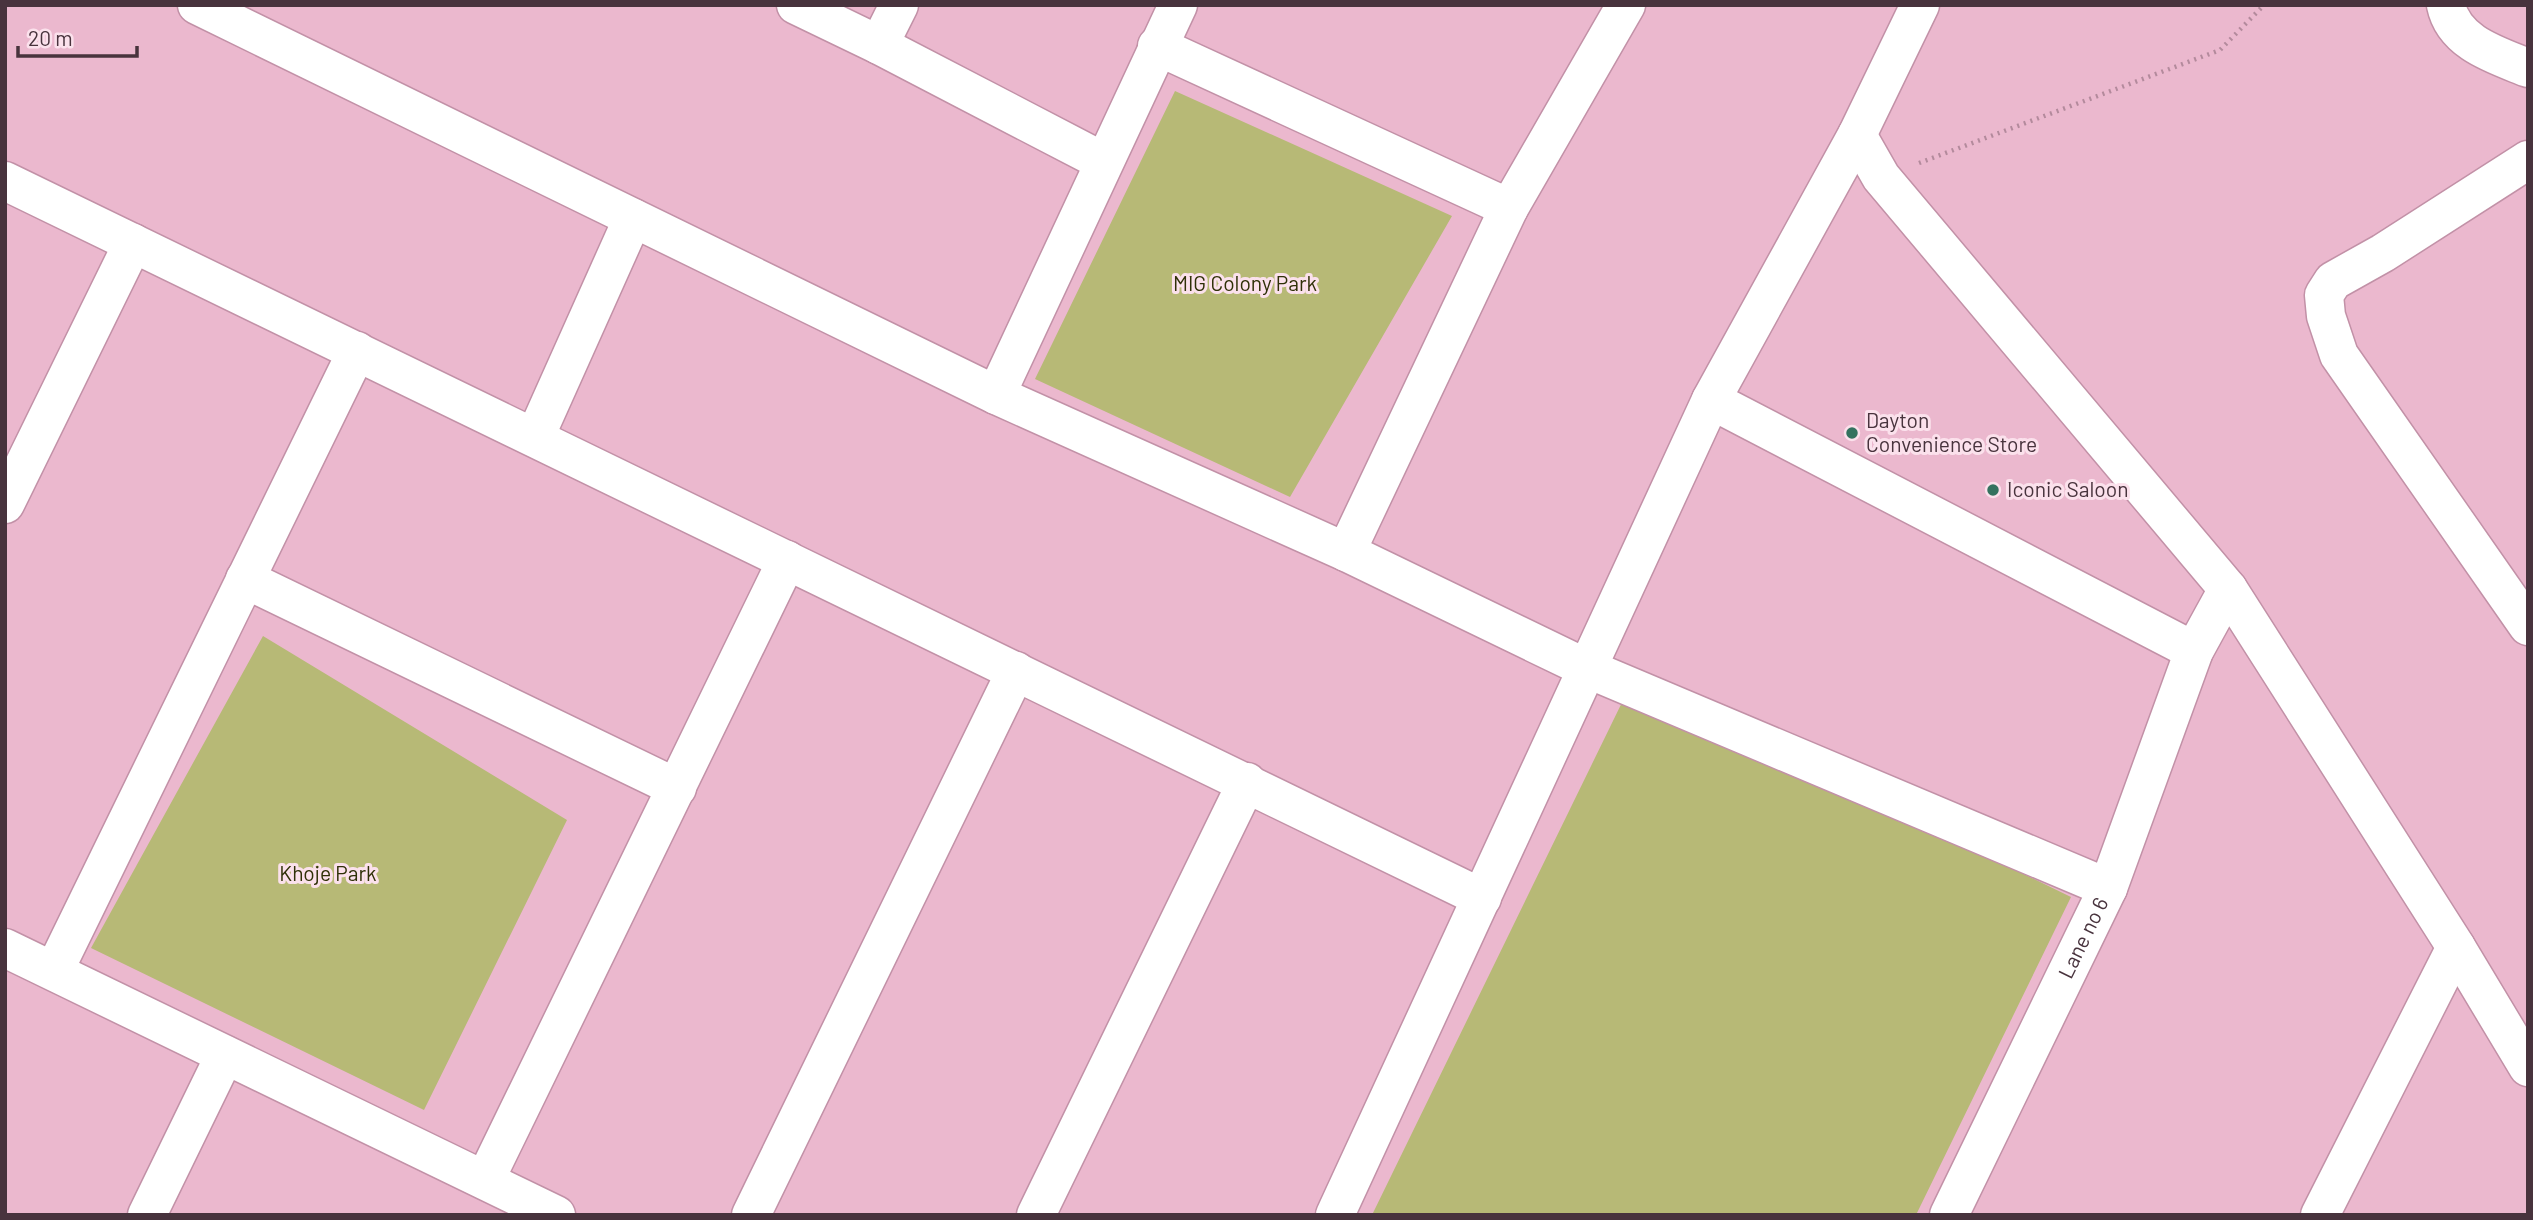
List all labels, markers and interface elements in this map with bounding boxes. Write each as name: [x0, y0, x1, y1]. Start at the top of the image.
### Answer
scale bar: [18, 14, 136, 58]
text: 20 m: [28, 25, 73, 50]
park label: MIG Colony Park: [1173, 270, 1317, 295]
place label: Dayton Convenience Store: [1866, 407, 2037, 456]
marker: Dayton Convenience Store: [1844, 425, 1860, 441]
place label: Iconic Saloon: [2007, 476, 2129, 501]
marker: Iconic Saloon: [1985, 482, 2001, 498]
park label: Khoje Park: [279, 860, 377, 885]
street label: Lane no 6: [2052, 893, 2113, 982]

